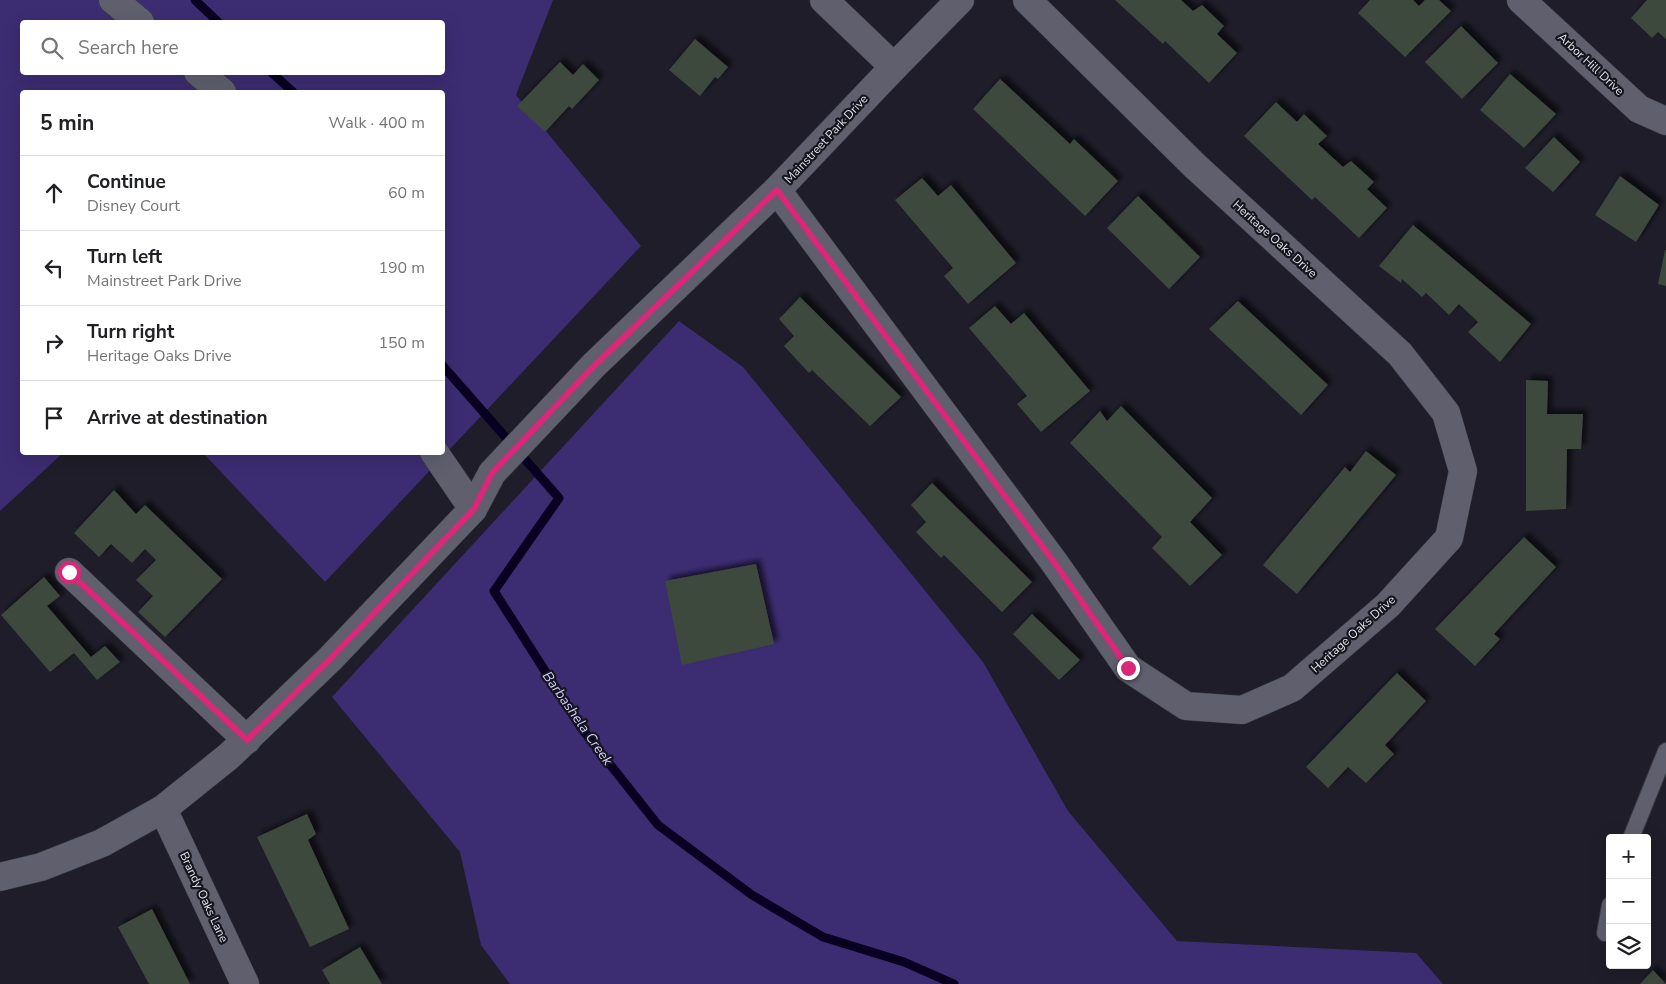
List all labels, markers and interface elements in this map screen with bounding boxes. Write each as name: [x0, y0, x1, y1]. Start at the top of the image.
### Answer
search box: [20, 20, 445, 75]
street label: Arbor Hill Drive: [1555, 29, 1627, 99]
icon: search: [38, 34, 66, 62]
text: Search here: [78, 35, 179, 61]
street label: Mainstreet Park Drive: [781, 91, 871, 187]
text: 5 min: [40, 109, 94, 137]
text: Walk · 400 m: [329, 112, 425, 134]
text: Continue: [87, 169, 166, 195]
icon: ahead: [40, 179, 68, 207]
text: 60 m: [388, 182, 425, 204]
text: Disney Court: [87, 195, 180, 217]
street label: Heritage Oaks Drive: [1229, 197, 1321, 281]
text: Turn left: [87, 244, 162, 270]
icon: left: [40, 254, 68, 282]
text: 190 m: [378, 257, 425, 279]
text: Mainstreet Park Drive: [87, 270, 242, 292]
text: Turn right: [87, 319, 174, 345]
icon: right: [40, 329, 68, 357]
text: 150 m: [378, 332, 425, 354]
text: Heritage Oaks Drive: [87, 345, 232, 367]
icon: arrive: [40, 404, 68, 432]
text: Arrive at destination: [87, 405, 268, 431]
route start: [58, 561, 81, 584]
street label: Heritage Oaks Drive: [1307, 592, 1399, 676]
route end: [1117, 657, 1140, 680]
water label: Barbashela Creek: [538, 667, 618, 770]
map controls: [1606, 834, 1651, 969]
button: +: [1606, 834, 1651, 879]
street label: Brandy Oaks Lane: [176, 849, 232, 945]
button: −: [1606, 879, 1651, 924]
button: layers: [1606, 924, 1651, 969]

